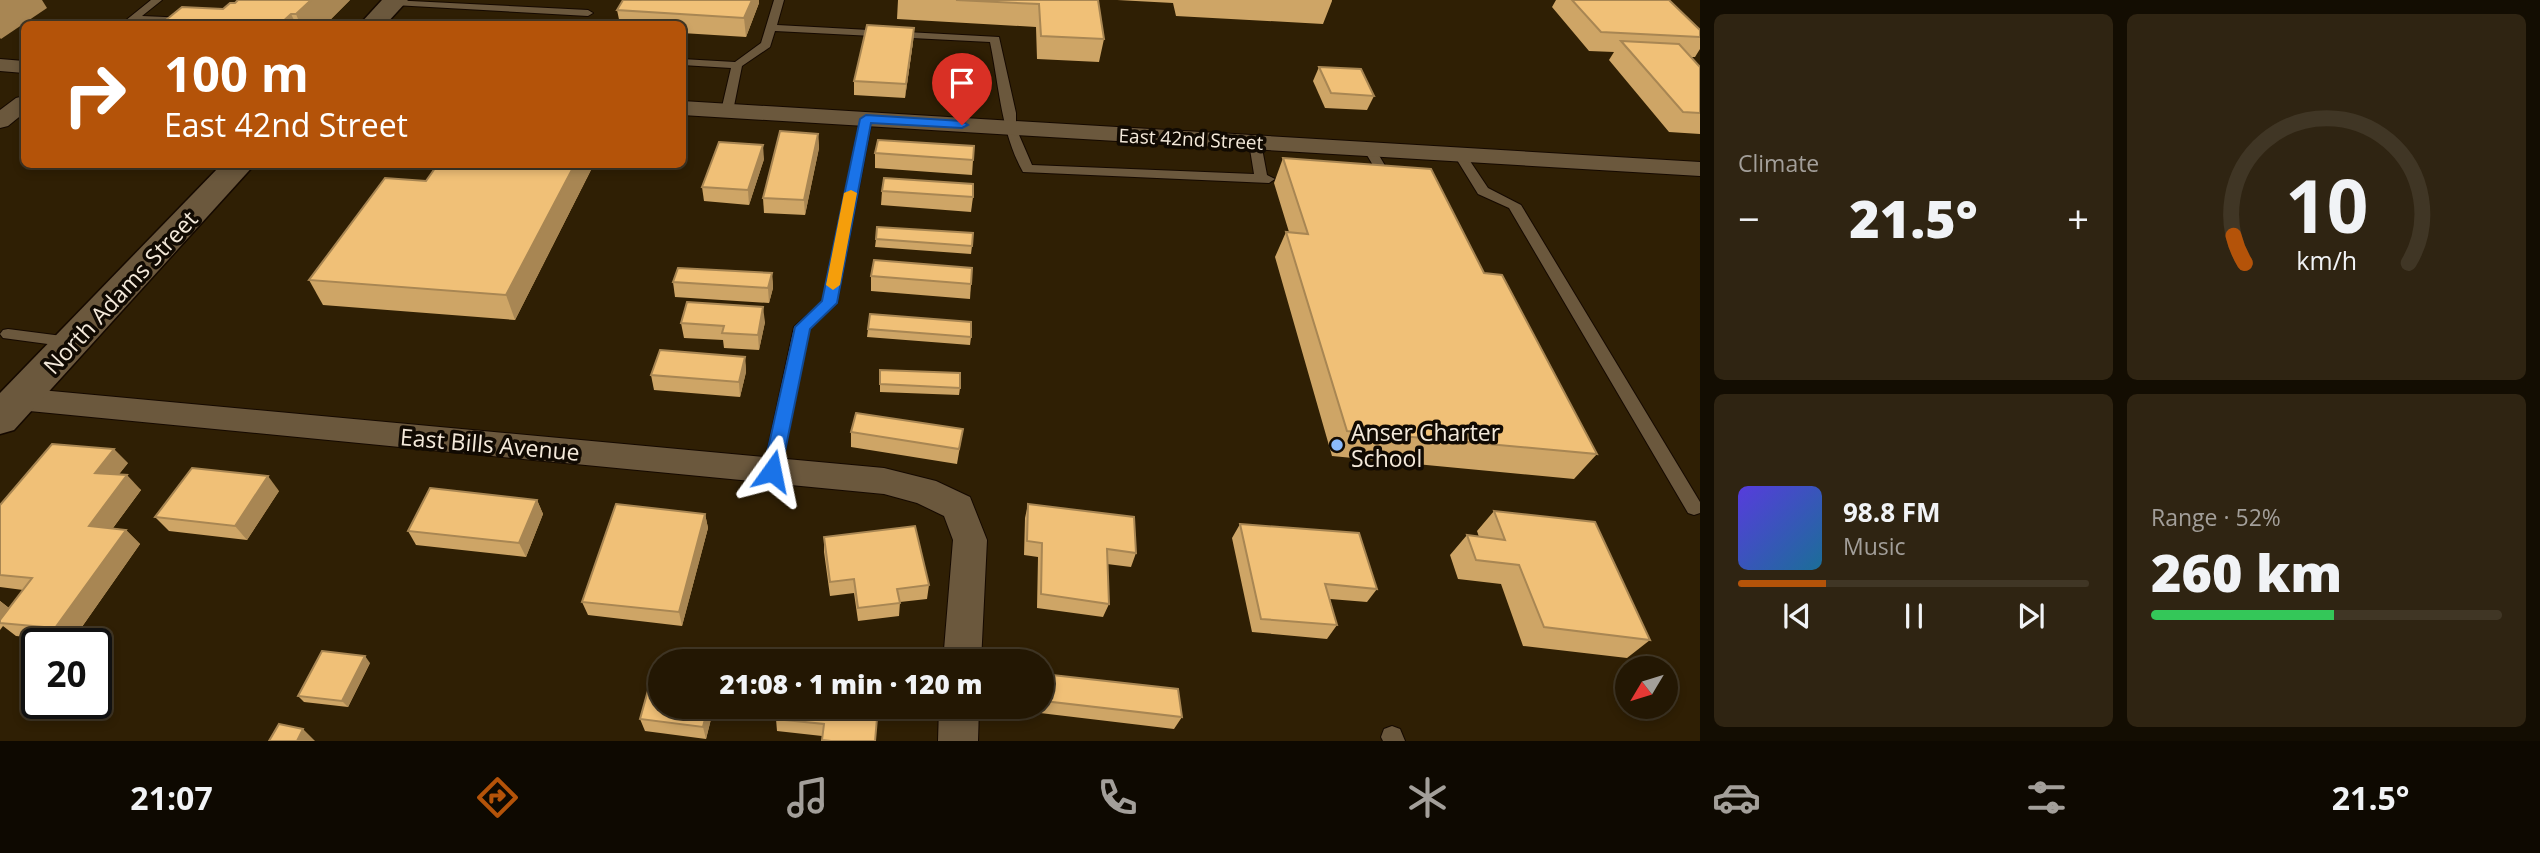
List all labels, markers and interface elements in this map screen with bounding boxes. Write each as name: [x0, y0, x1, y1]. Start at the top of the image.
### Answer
text: 100 m: [164, 40, 309, 106]
icon: right: [49, 49, 140, 140]
pin: [932, 53, 992, 125]
icon: arrive: [943, 64, 981, 102]
text: East 42nd Street: [164, 103, 408, 146]
street label: East 42nd Street: [1118, 122, 1264, 156]
text: Climate: [1738, 147, 1819, 179]
text: 10: [2285, 155, 2368, 254]
text: 21.5°: [1849, 182, 1978, 253]
text: −: [1738, 192, 1760, 244]
text: +: [2067, 192, 2089, 244]
street label: North Adams Street: [36, 203, 204, 381]
text: km/h: [2296, 243, 2357, 277]
place label: Anser Charter School: [1351, 416, 1501, 474]
street label: East Bills Avenue: [399, 420, 581, 468]
position arrow: [735, 434, 809, 508]
marker: Anser Charter School: [1329, 437, 1345, 453]
text: 98.8 FM: [1843, 494, 1941, 530]
text: Range · 52%: [2151, 501, 2281, 533]
text: Music: [1843, 530, 1906, 562]
text: 260 km: [2151, 536, 2342, 607]
icon: previous: [1778, 597, 1816, 635]
icon: pause: [1895, 597, 1933, 635]
icon: next: [2012, 597, 2050, 635]
speed limit sign: 20: [21, 628, 112, 719]
north arrow: [1615, 656, 1678, 719]
map controls: [1615, 656, 1678, 719]
text: 21:08 · 1 min · 120 m: [720, 666, 982, 702]
icon: directions: [473, 773, 522, 822]
icon: music: [783, 773, 832, 822]
icon: phone: [1093, 773, 1142, 822]
icon: climate: [1403, 773, 1452, 822]
icon: car: [1712, 773, 1761, 822]
icon: filters: [2022, 773, 2071, 822]
text: 21:07: [130, 776, 213, 819]
text: 21.5°: [2332, 776, 2410, 819]

